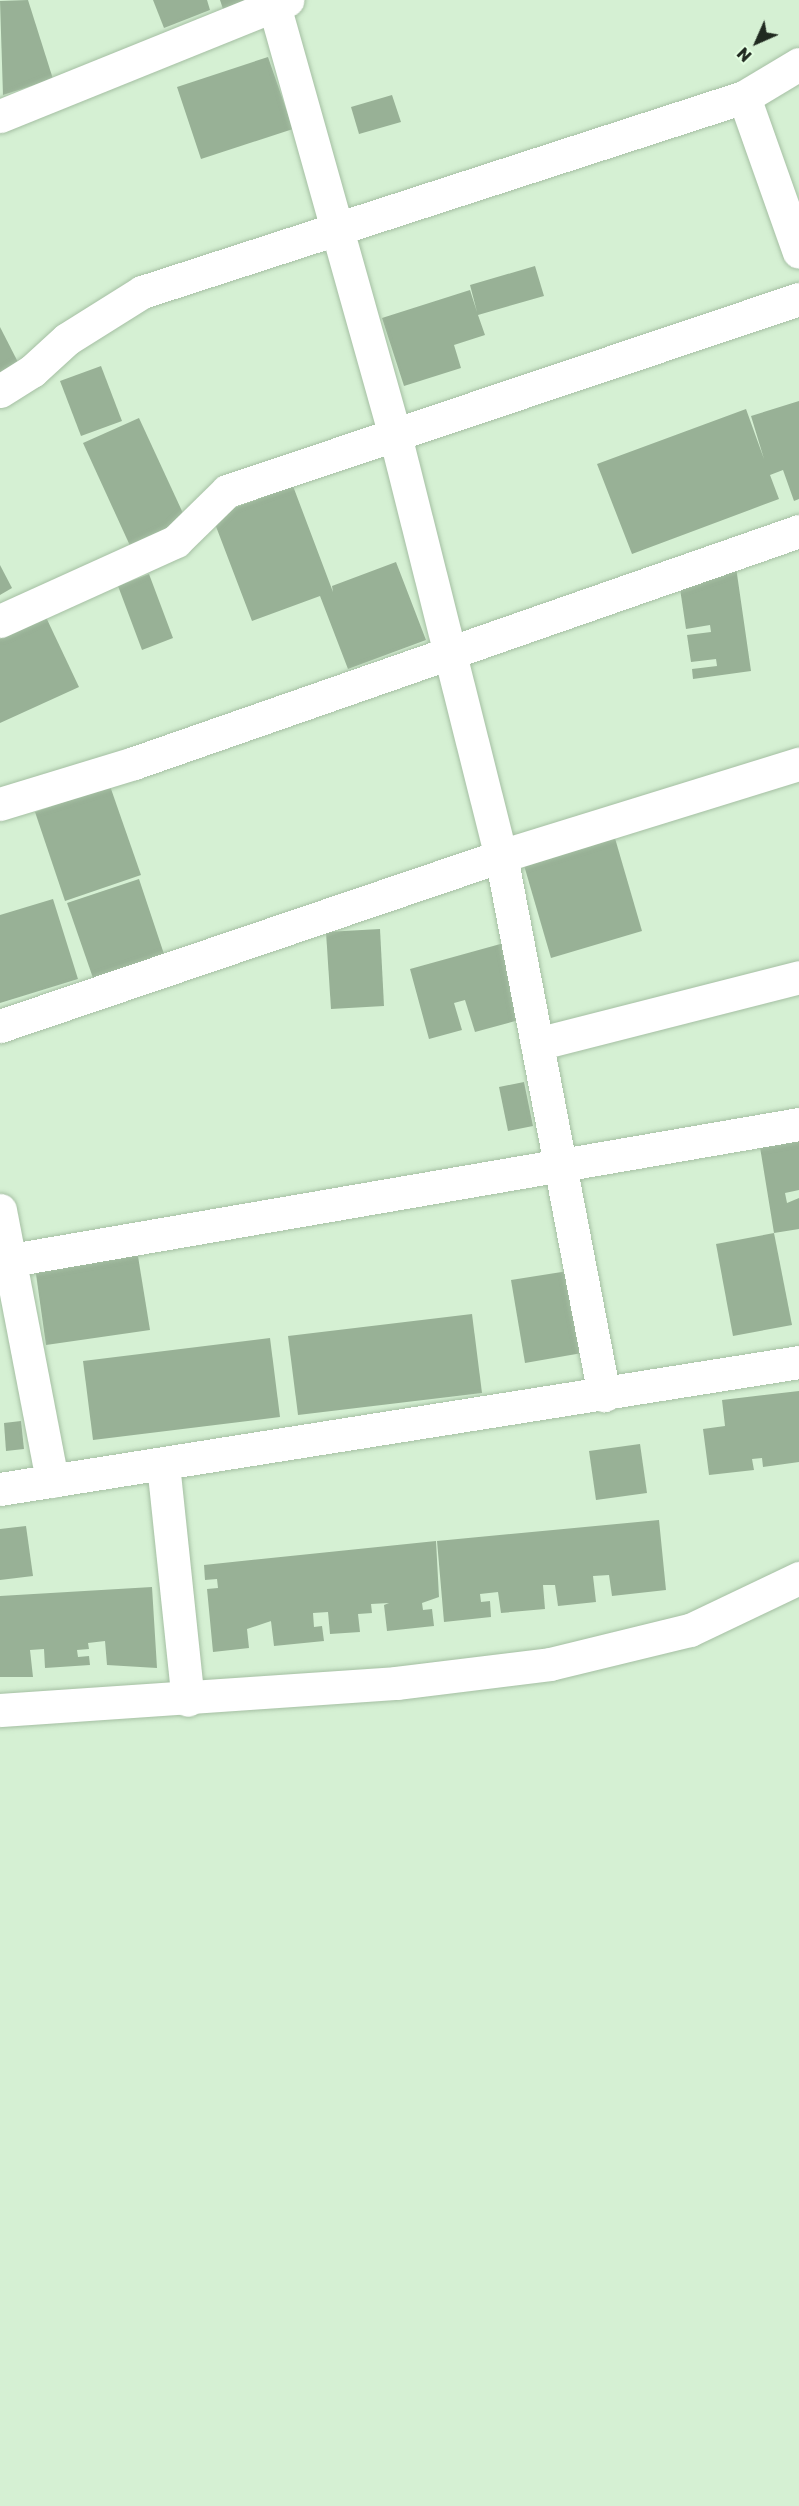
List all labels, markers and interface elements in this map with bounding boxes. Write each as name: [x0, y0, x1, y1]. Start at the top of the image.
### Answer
north arrow: [727, 12, 787, 72]
text: N: [733, 43, 756, 66]

